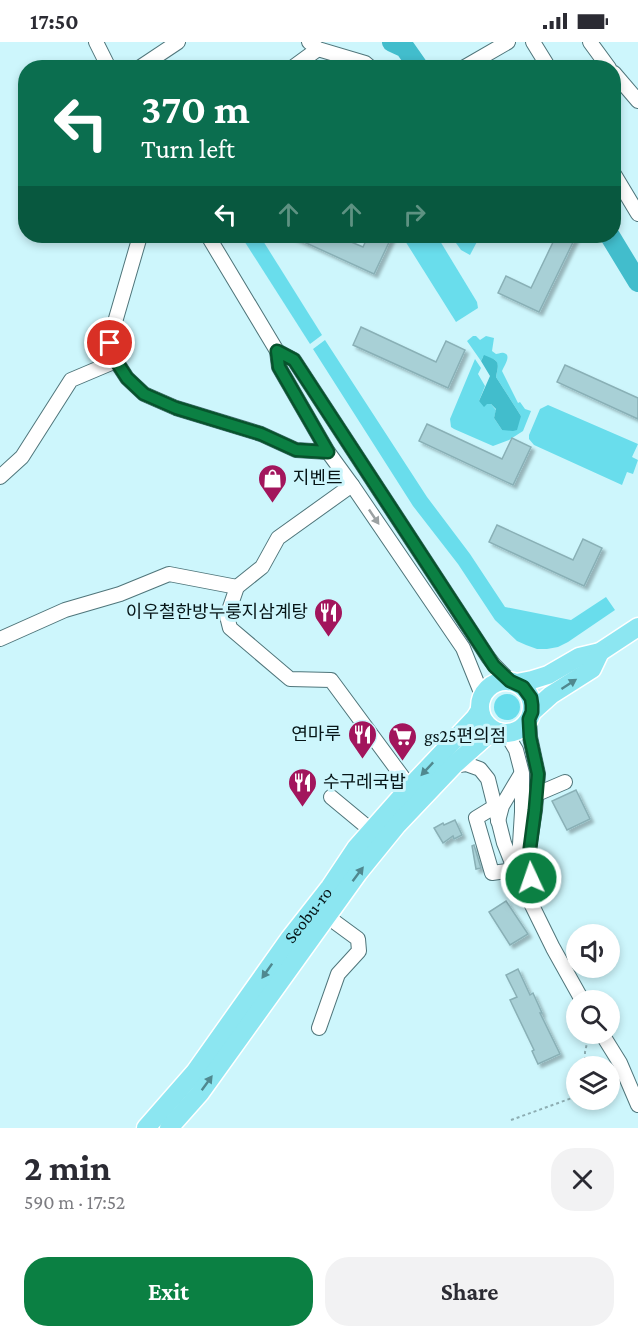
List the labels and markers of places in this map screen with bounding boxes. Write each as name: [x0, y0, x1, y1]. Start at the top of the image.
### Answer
pin: [84, 317, 135, 368]
shop icon: 지벤트: [256, 462, 288, 504]
place label: 지벤트: [293, 468, 343, 488]
restaurant icon: 이우철한방누룽지삼계탕: [313, 596, 345, 638]
place label: 이우철한방누룽지삼계탕: [126, 602, 308, 622]
restaurant icon: 연마루: [346, 718, 378, 760]
supermarket icon: gs25편의점: [387, 720, 419, 762]
place label: 연마루: [291, 724, 341, 744]
place label: gs25편의점: [424, 726, 506, 746]
restaurant icon: 수구레국밥: [286, 766, 318, 808]
place label: 수구레국밥: [323, 772, 406, 792]

